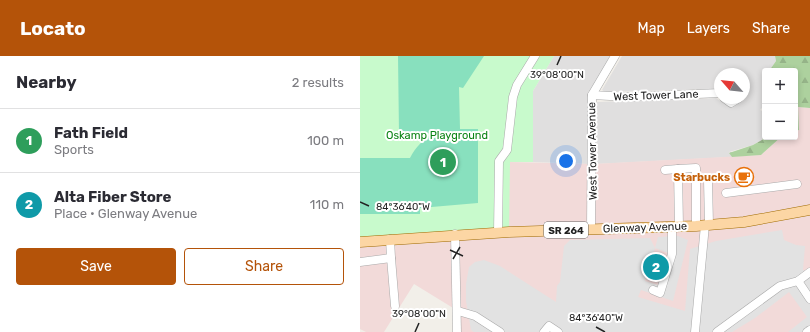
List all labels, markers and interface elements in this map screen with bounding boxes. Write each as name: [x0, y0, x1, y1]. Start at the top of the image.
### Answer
text: Locato: [20, 17, 86, 40]
text: Map: [638, 20, 665, 37]
text: Layers: [687, 20, 730, 37]
text: Share: [752, 20, 790, 37]
north arrow: [714, 68, 750, 104]
map controls: [762, 68, 798, 140]
button: +: [762, 68, 798, 104]
text: 39°08'00"N: [530, 69, 584, 81]
text: Nearby: [16, 72, 77, 92]
text: 2 results: [292, 75, 344, 90]
street label: West Tower Lane: [613, 88, 699, 103]
street label: West Tower Avenue: [585, 102, 600, 200]
button: −: [762, 104, 798, 140]
text: Fath Field: [54, 124, 128, 142]
park label: Oskamp Playground: [386, 129, 488, 142]
text: 1: [26, 133, 32, 148]
text: 100 m: [307, 133, 344, 148]
text: Sports: [54, 142, 94, 157]
pin: 1: [430, 147, 456, 177]
your location: [556, 151, 576, 171]
cafe icon: Starbucks: [733, 166, 755, 188]
place label: Starbucks: [673, 171, 730, 184]
text: Alta Fiber Store: [54, 188, 172, 206]
text: 2: [25, 197, 33, 212]
text: 110 m: [310, 197, 344, 212]
text: 84°36'40"W: [376, 201, 430, 213]
text: Place · Glenway Avenue: [54, 206, 197, 221]
street label: Glenway Avenue: [603, 220, 687, 235]
road number: SR 264: [544, 222, 588, 238]
button: Save: [16, 248, 176, 285]
button: Share: [184, 248, 344, 285]
pin: 2: [643, 252, 669, 282]
text: 39°08'00"N: [392, 308, 446, 320]
text: 84°36'40"W: [569, 312, 623, 324]

